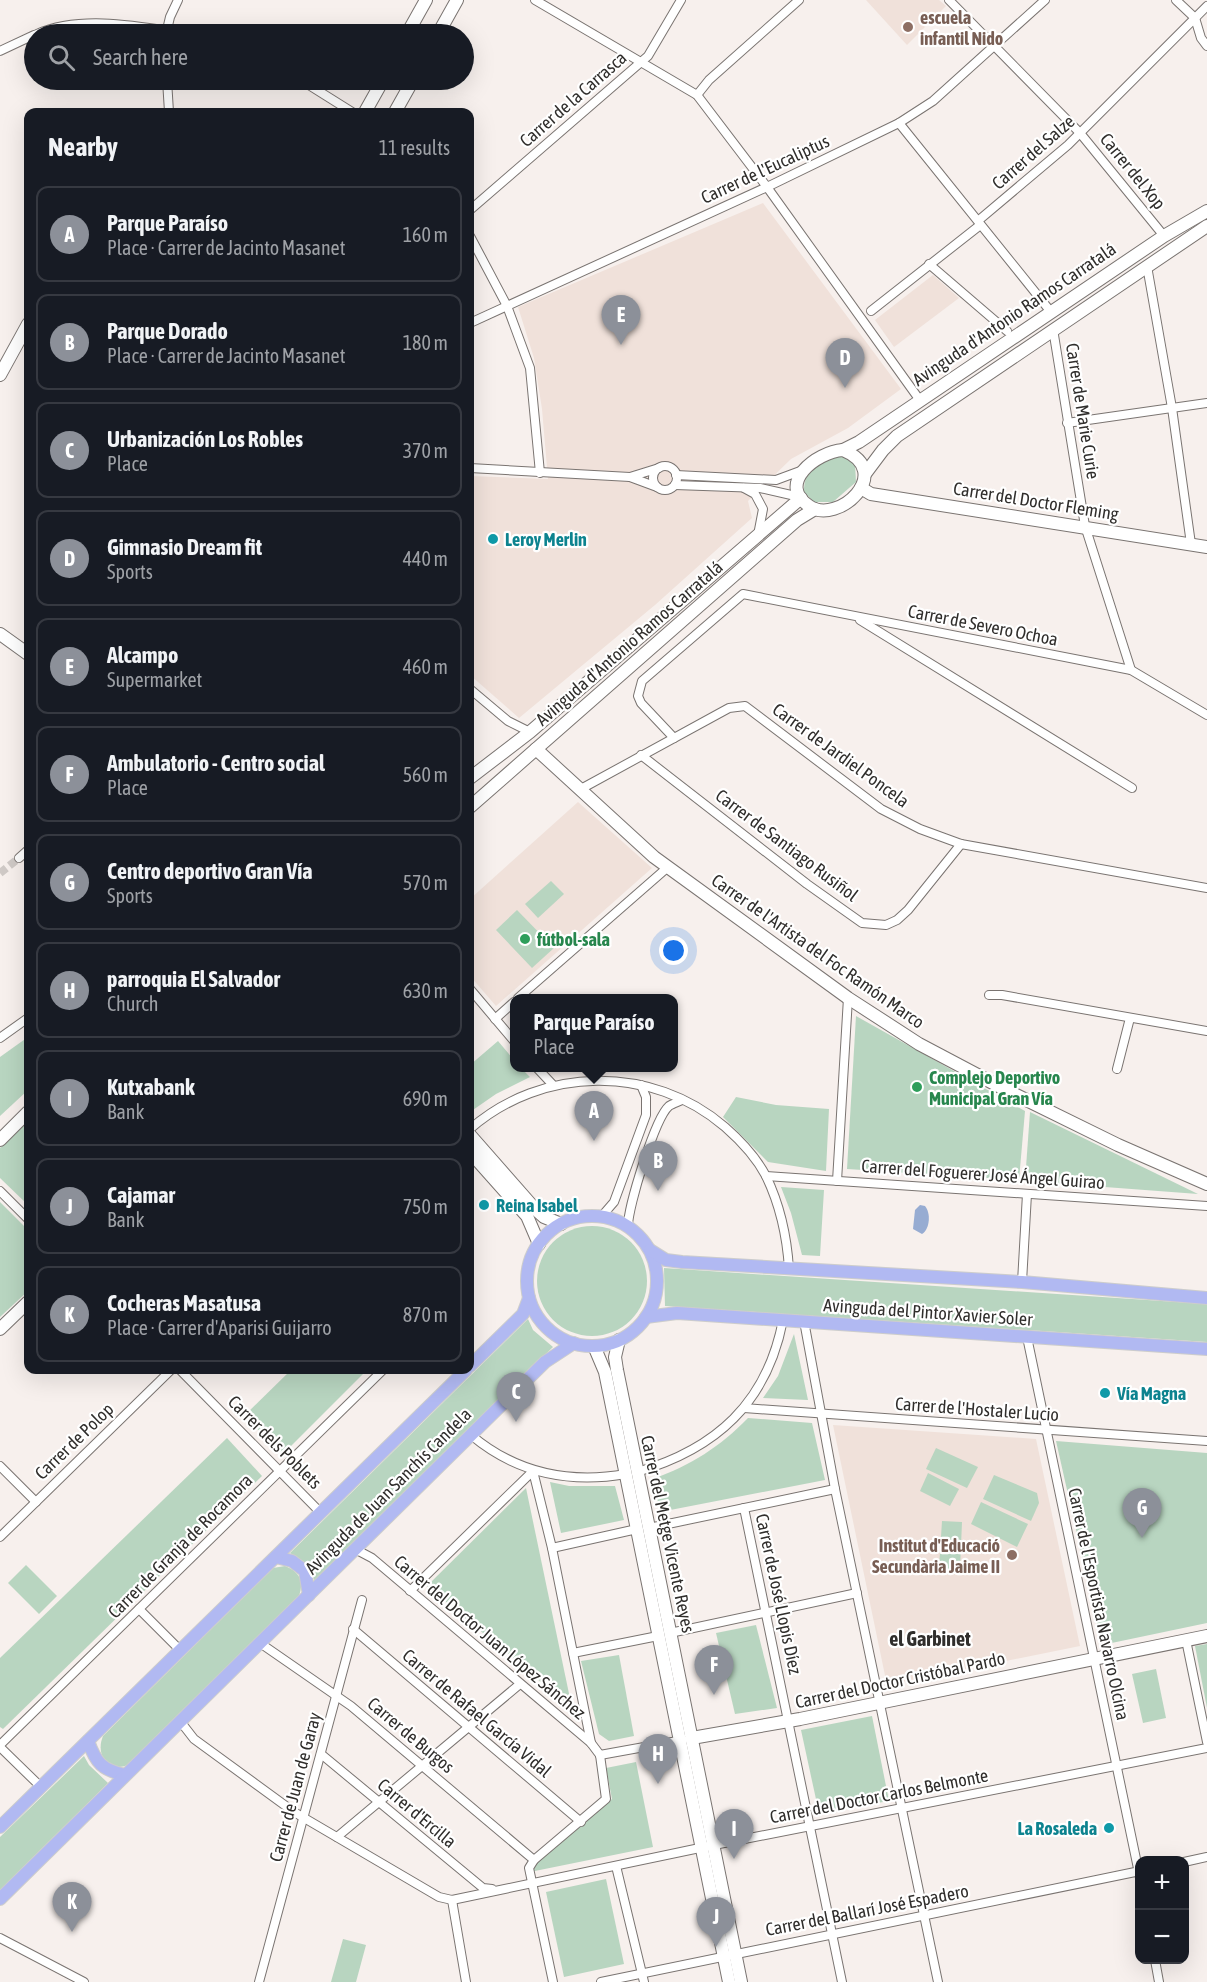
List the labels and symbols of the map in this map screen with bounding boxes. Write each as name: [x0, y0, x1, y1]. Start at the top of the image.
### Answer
place label: escuela infantil Nido: [920, 7, 1003, 49]
marker: escuela infantil Nido: [901, 20, 915, 34]
street label: Carrer de la Carrasca: [515, 47, 631, 151]
street label: Carrer del Salze: [988, 111, 1078, 193]
street label: Carrer del Xop: [1096, 129, 1170, 213]
street label: Carrer de l'Eucaliptus: [698, 130, 832, 208]
street label: Avinguda d'Antonio Ramos Carratalá: [908, 238, 1120, 390]
pin: E: [602, 296, 640, 345]
pin: D: [826, 338, 864, 388]
street label: Carrer de Marie Curie: [1062, 342, 1104, 480]
street label: Carrer del Doctor Fleming: [952, 478, 1120, 524]
place label: Leroy Merlin: [505, 529, 587, 550]
marker: Leroy Merlin: [486, 532, 500, 546]
street label: Avinguda d'Antonio Ramos Carratalá: [531, 556, 727, 730]
street label: Carrer de Severo Ochoa: [906, 600, 1060, 650]
street label: Carrer de Jardiel Poncela: [769, 698, 913, 812]
street label: Carrer de Santiago Rusiñol: [712, 785, 863, 906]
street label: Carrer de l'Artista del Foc Ramón Marco: [708, 869, 928, 1033]
place label: fútbol-sala: [536, 929, 610, 950]
marker: fútbol-sala: [518, 932, 532, 946]
your location: [659, 936, 688, 965]
place label: Complejo Deportivo Municipal Gran Vía: [929, 1067, 1060, 1109]
marker: Complejo Deportivo Municipal Gran Vía: [910, 1080, 924, 1094]
pin: A: [574, 1092, 614, 1141]
pin: B: [638, 1142, 678, 1191]
street label: Carrer del Foguerer José Ángel Guirao: [861, 1155, 1105, 1193]
place label: Reina Isabel: [496, 1195, 578, 1216]
marker: Reina Isabel: [477, 1198, 491, 1212]
street label: Avinguda del Pintor Xavier Soler: [823, 1294, 1034, 1330]
pin: C: [496, 1372, 536, 1422]
place label: Vía Magna: [1116, 1383, 1186, 1404]
marker: Vía Magna: [1098, 1386, 1112, 1400]
street label: Carrer dels Poblets: [224, 1391, 326, 1493]
street label: Carrer de l'Hostaler Lucio: [894, 1393, 1060, 1425]
street label: Carrer de Polop: [30, 1398, 118, 1484]
street label: Avinguda de Juan Sanchís Candela: [301, 1404, 475, 1578]
street label: Carrer del Metge Vicente Reyes: [637, 1433, 699, 1635]
street label: Carrer de Granja de Rocamora: [104, 1470, 256, 1622]
street label: Carrer de l'Esportista Navarro Olcina: [1064, 1486, 1134, 1722]
pin: G: [1122, 1488, 1162, 1538]
street label: Carrer de José Llopis Díez: [752, 1512, 806, 1677]
place label: Institut d'Educació Secundària Jaime II: [872, 1535, 1000, 1577]
marker: Institut d'Educació Secundària Jaime II: [1005, 1548, 1019, 1562]
street label: Carrer del Doctor Juan López Sánchez: [390, 1551, 590, 1724]
district label: el Garbinet: [889, 1627, 971, 1650]
street label: Carrer de Rafael García Vidal: [398, 1645, 556, 1782]
pin: F: [694, 1646, 734, 1695]
street label: Carrer del Doctor Cristóbal Pardo: [793, 1647, 1007, 1713]
street label: Carrer de Burgos: [363, 1693, 459, 1777]
street label: Carrer de Juan de Garay: [265, 1710, 325, 1864]
pin: H: [638, 1734, 678, 1784]
street label: Carrer del Doctor Carlos Belmonte: [768, 1765, 990, 1827]
street label: Carrer d'Ercilla: [373, 1774, 461, 1852]
pin: I: [714, 1810, 754, 1859]
place label: La Rosaleda: [1017, 1818, 1097, 1839]
marker: La Rosaleda: [1102, 1821, 1116, 1835]
street label: Carrer del Ballarí José Espadero: [764, 1880, 970, 1940]
pin: K: [52, 1882, 92, 1932]
pin: J: [696, 1898, 736, 1947]

